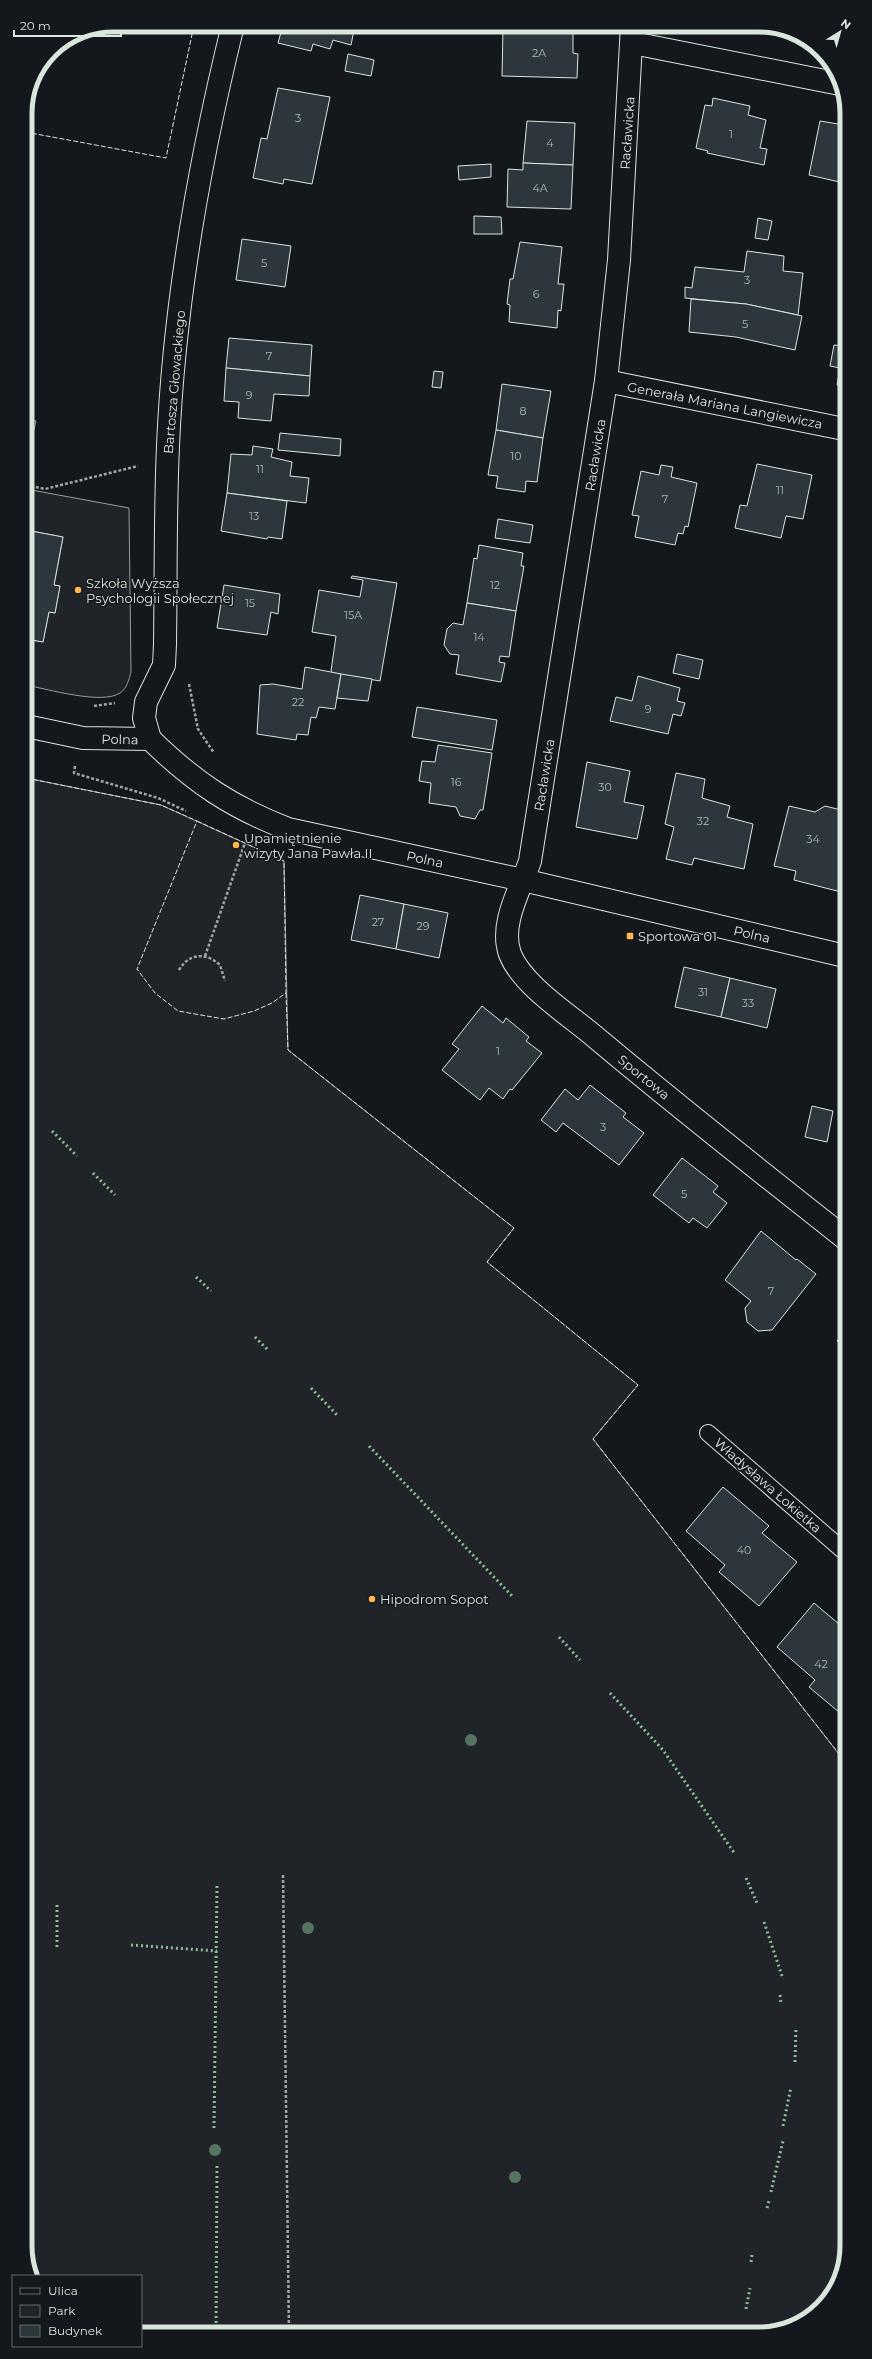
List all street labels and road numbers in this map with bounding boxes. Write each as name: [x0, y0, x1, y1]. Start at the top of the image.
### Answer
street label: Racławicka: [616, 96, 638, 170]
street label: Bartosza Głowackiego: [160, 310, 188, 454]
street label: Generała Mariana Langiewicza: [626, 378, 824, 432]
street label: Racławicka: [581, 418, 609, 492]
street label: Polna: [101, 731, 139, 747]
street label: Racławicka: [530, 738, 558, 812]
street label: Polna: [405, 847, 445, 871]
street label: Polna: [732, 922, 772, 946]
street label: Sportowa: [615, 1051, 673, 1103]
street label: Władysława Łokietka: [711, 1434, 825, 1536]

